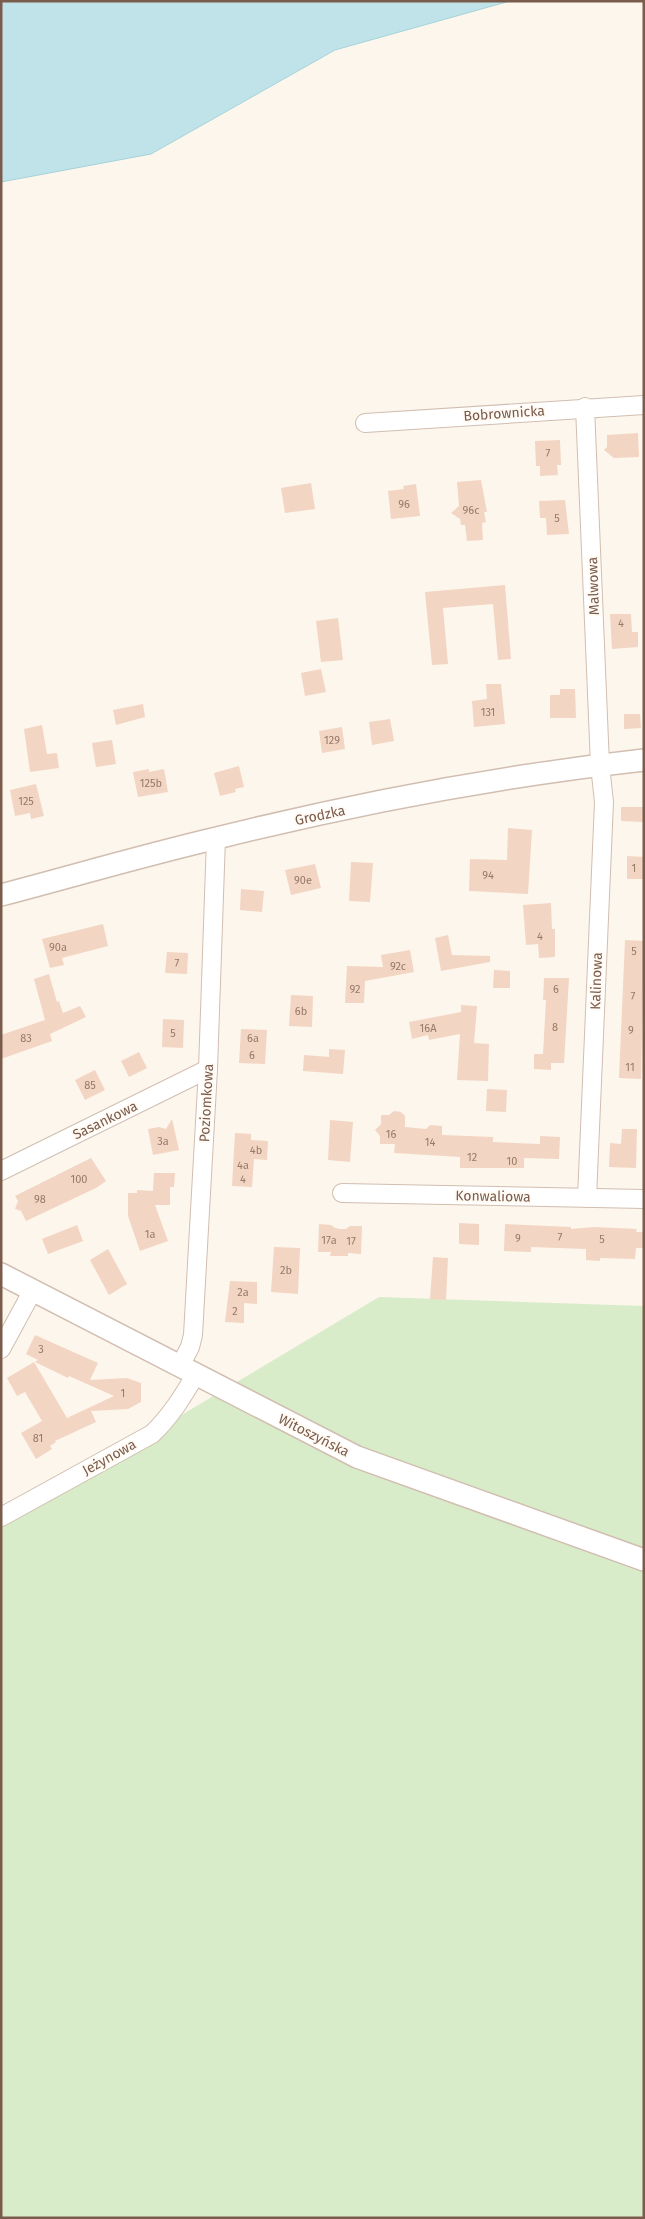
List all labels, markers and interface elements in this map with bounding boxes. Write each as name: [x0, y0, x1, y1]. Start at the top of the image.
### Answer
street label: Bobrownicka: [463, 402, 545, 425]
house number: 7: [546, 447, 551, 460]
house number: 96: [398, 498, 410, 511]
house number: 96c: [463, 504, 479, 517]
house number: 5: [554, 512, 560, 525]
street label: Malwowa: [584, 557, 603, 615]
house number: 4: [618, 617, 624, 630]
house number: 131: [481, 706, 495, 719]
house number: 129: [324, 734, 340, 747]
house number: 125b: [140, 777, 162, 790]
house number: 125: [18, 795, 34, 808]
street label: Grodzka: [293, 802, 347, 829]
house number: 1: [632, 862, 636, 875]
house number: 94: [482, 869, 494, 882]
house number: 90e: [294, 874, 312, 887]
house number: 4: [537, 930, 543, 943]
house number: 90a: [49, 941, 67, 954]
house number: 5: [631, 945, 637, 958]
street label: Kalinowa: [587, 952, 606, 1010]
house number: 7: [175, 957, 180, 970]
house number: 92c: [390, 960, 406, 973]
house number: 92: [350, 983, 360, 996]
house number: 6: [553, 983, 559, 996]
house number: 7: [631, 990, 636, 1003]
house number: 6b: [295, 1005, 307, 1018]
house number: 8: [552, 1021, 558, 1034]
house number: 16A: [420, 1022, 437, 1035]
house number: 9: [628, 1024, 634, 1037]
house number: 5: [170, 1027, 176, 1040]
house number: 83: [20, 1032, 32, 1045]
house number: 6a: [247, 1032, 259, 1045]
house number: 6: [249, 1049, 255, 1062]
house number: 11: [625, 1061, 635, 1074]
street label: Poziomkowa: [196, 1063, 217, 1143]
house number: 85: [84, 1079, 96, 1092]
street label: Sasankowa: [70, 1097, 140, 1143]
house number: 16: [386, 1128, 396, 1141]
house number: 3a: [157, 1135, 169, 1148]
house number: 14: [425, 1136, 435, 1149]
house number: 4b: [250, 1144, 262, 1157]
house number: 12: [467, 1151, 477, 1164]
house number: 10: [507, 1155, 517, 1168]
house number: 4a: [237, 1159, 249, 1172]
house number: 100: [70, 1173, 88, 1186]
house number: 4: [240, 1173, 246, 1186]
street label: Konwaliowa: [455, 1187, 531, 1206]
house number: 98: [34, 1193, 46, 1206]
house number: 1a: [145, 1228, 155, 1241]
house number: 7: [558, 1231, 563, 1244]
house number: 9: [515, 1232, 521, 1245]
house number: 5: [599, 1233, 605, 1246]
house number: 17a: [321, 1234, 337, 1247]
house number: 17: [346, 1235, 356, 1248]
house number: 2b: [280, 1264, 292, 1277]
house number: 2a: [237, 1286, 249, 1299]
house number: 2: [232, 1305, 238, 1318]
house number: 3: [38, 1343, 44, 1356]
house number: 1: [121, 1387, 125, 1400]
street label: Witoszyńska: [275, 1410, 352, 1461]
house number: 81: [33, 1432, 43, 1445]
street label: Jeżynowa: [79, 1436, 139, 1479]

